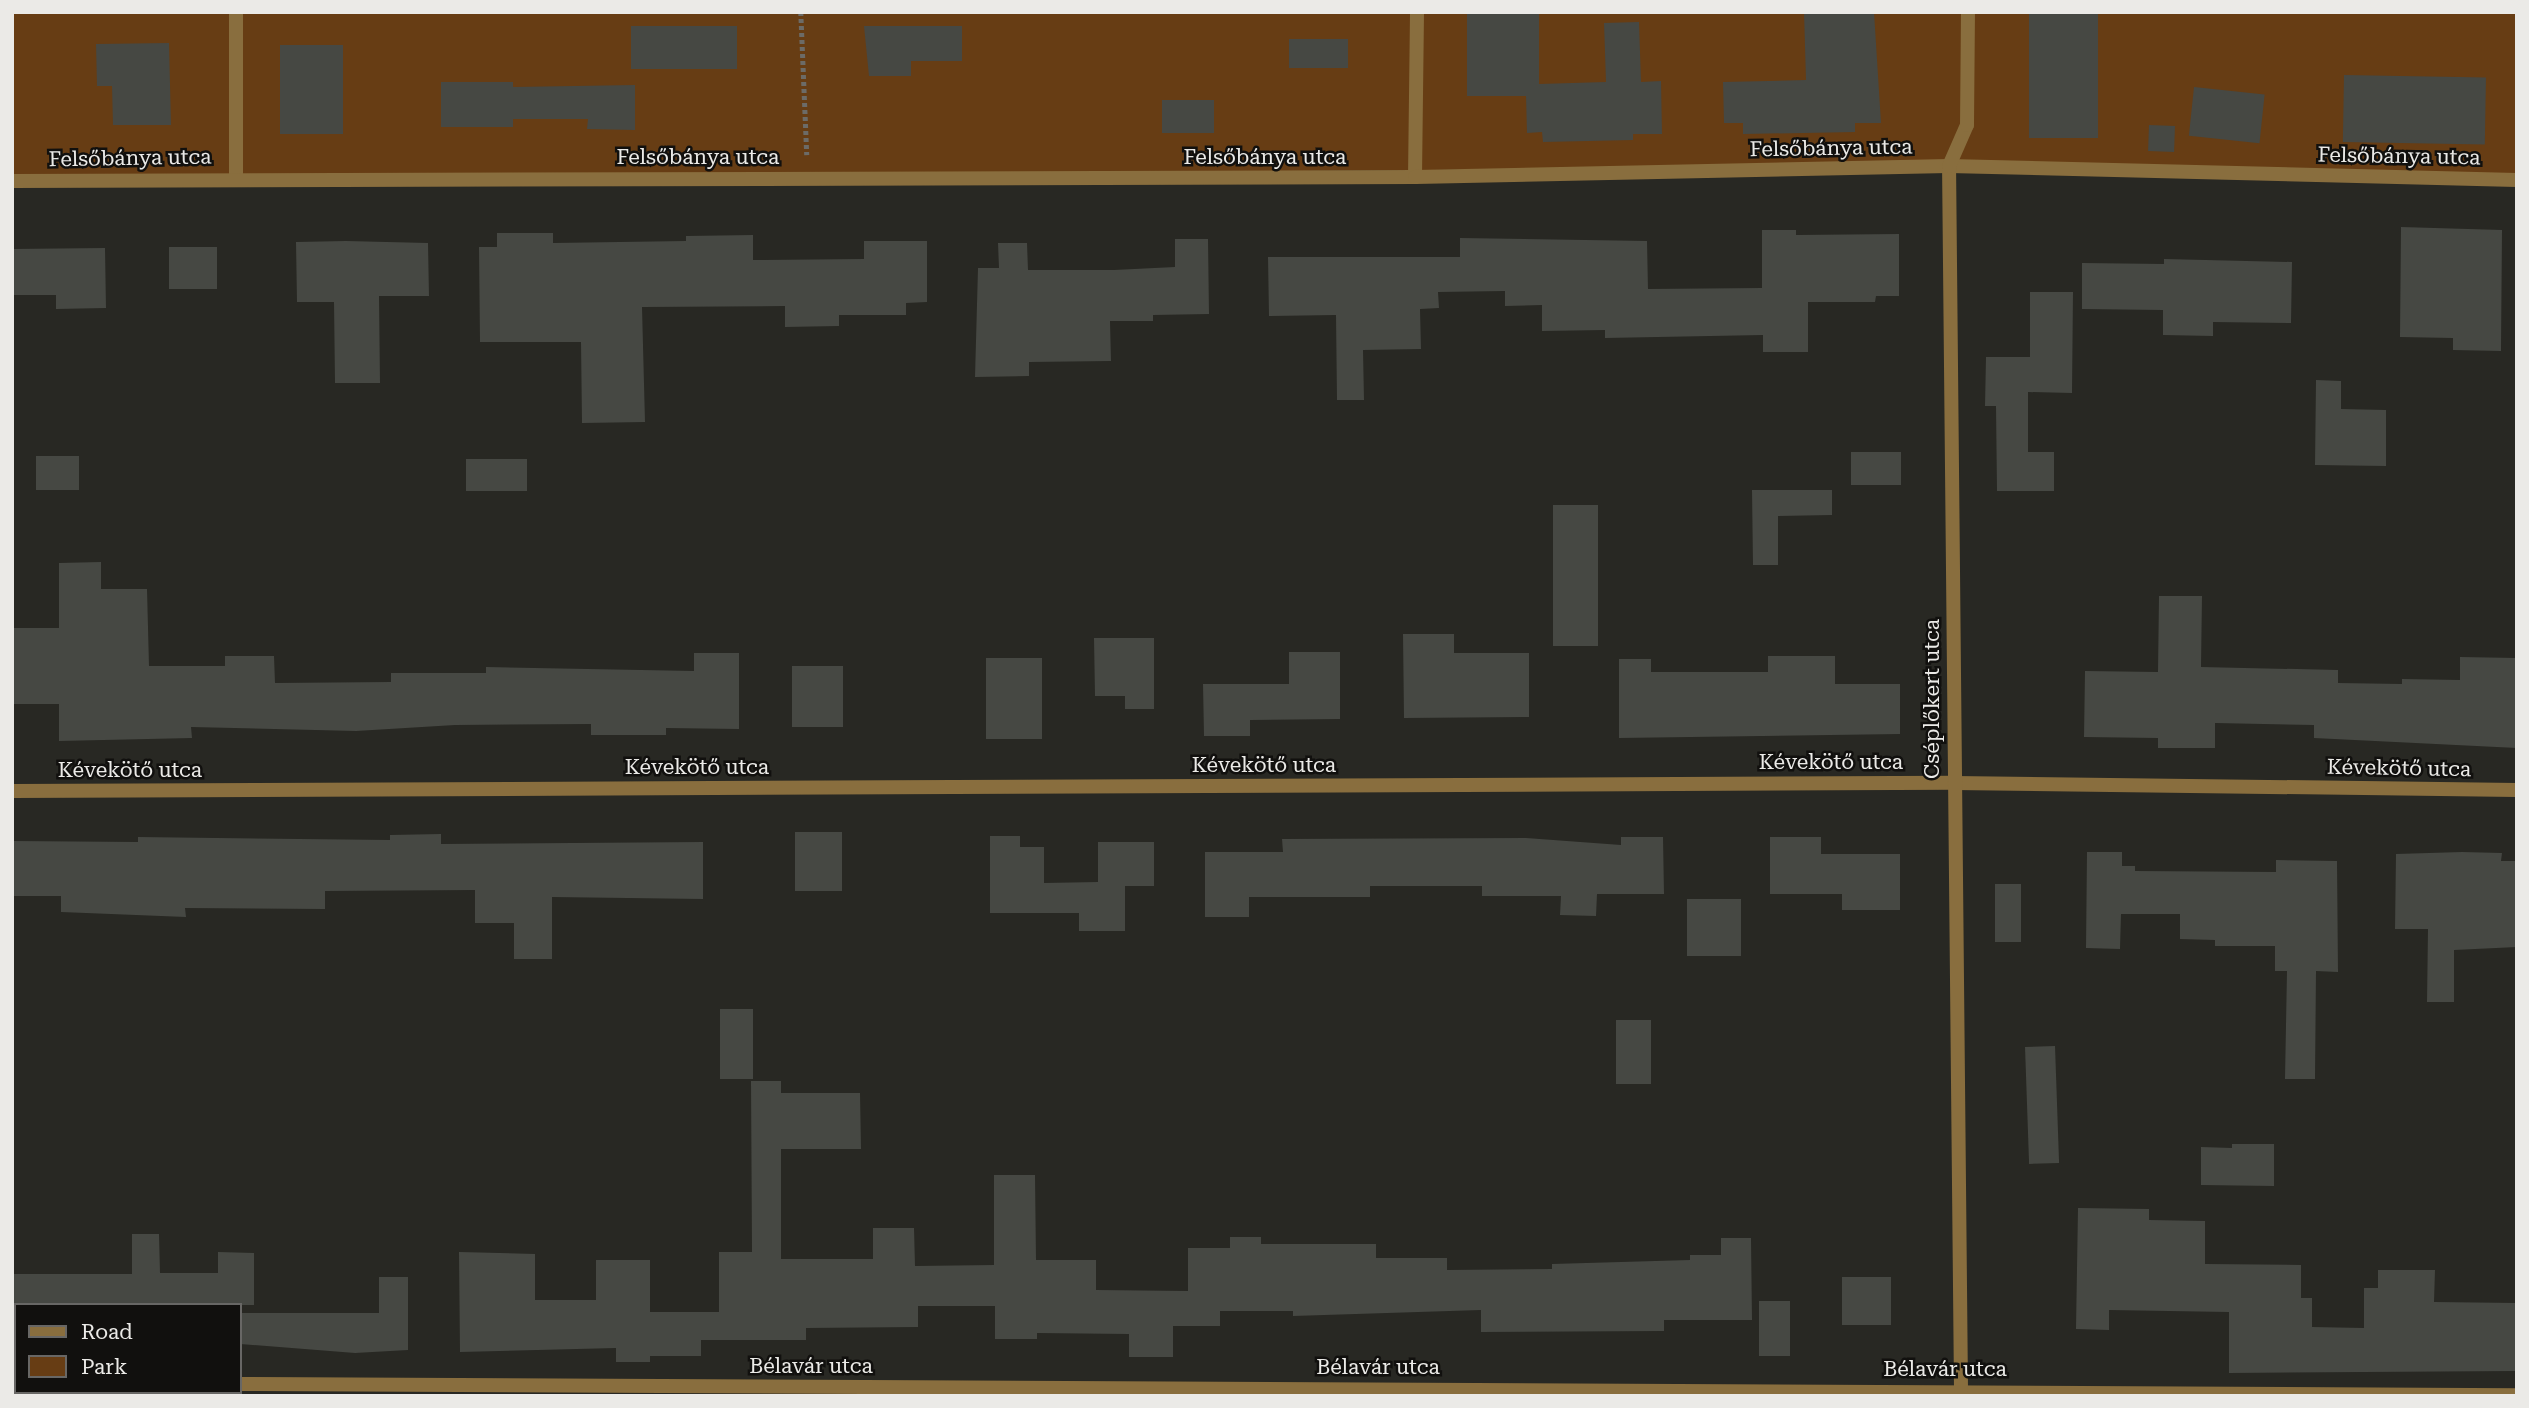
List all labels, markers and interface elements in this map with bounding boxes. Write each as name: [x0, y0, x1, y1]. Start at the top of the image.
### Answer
street label: Felsőbánya utca: [1749, 134, 1913, 162]
street label: Felsőbánya utca: [2317, 142, 2481, 170]
street label: Felsőbánya utca: [48, 144, 212, 172]
street label: Felsőbánya utca: [617, 144, 779, 170]
street label: Felsőbánya utca: [1184, 144, 1346, 170]
street label: Cséplőkert utca: [1919, 619, 1945, 779]
street label: Kévekötő utca: [1759, 749, 1903, 775]
street label: Kévekötő utca: [1192, 752, 1336, 778]
street label: Kévekötő utca: [625, 754, 769, 780]
street label: Kévekötő utca: [2327, 754, 2471, 782]
street label: Kévekötő utca: [58, 757, 202, 783]
legend: [14, 1303, 242, 1394]
text: Road: [81, 1320, 133, 1344]
street label: Bélavár utca: [749, 1353, 873, 1379]
street label: Bélavár utca: [1316, 1354, 1440, 1380]
text: Park: [81, 1355, 127, 1379]
street label: Bélavár utca: [1883, 1356, 2007, 1382]

